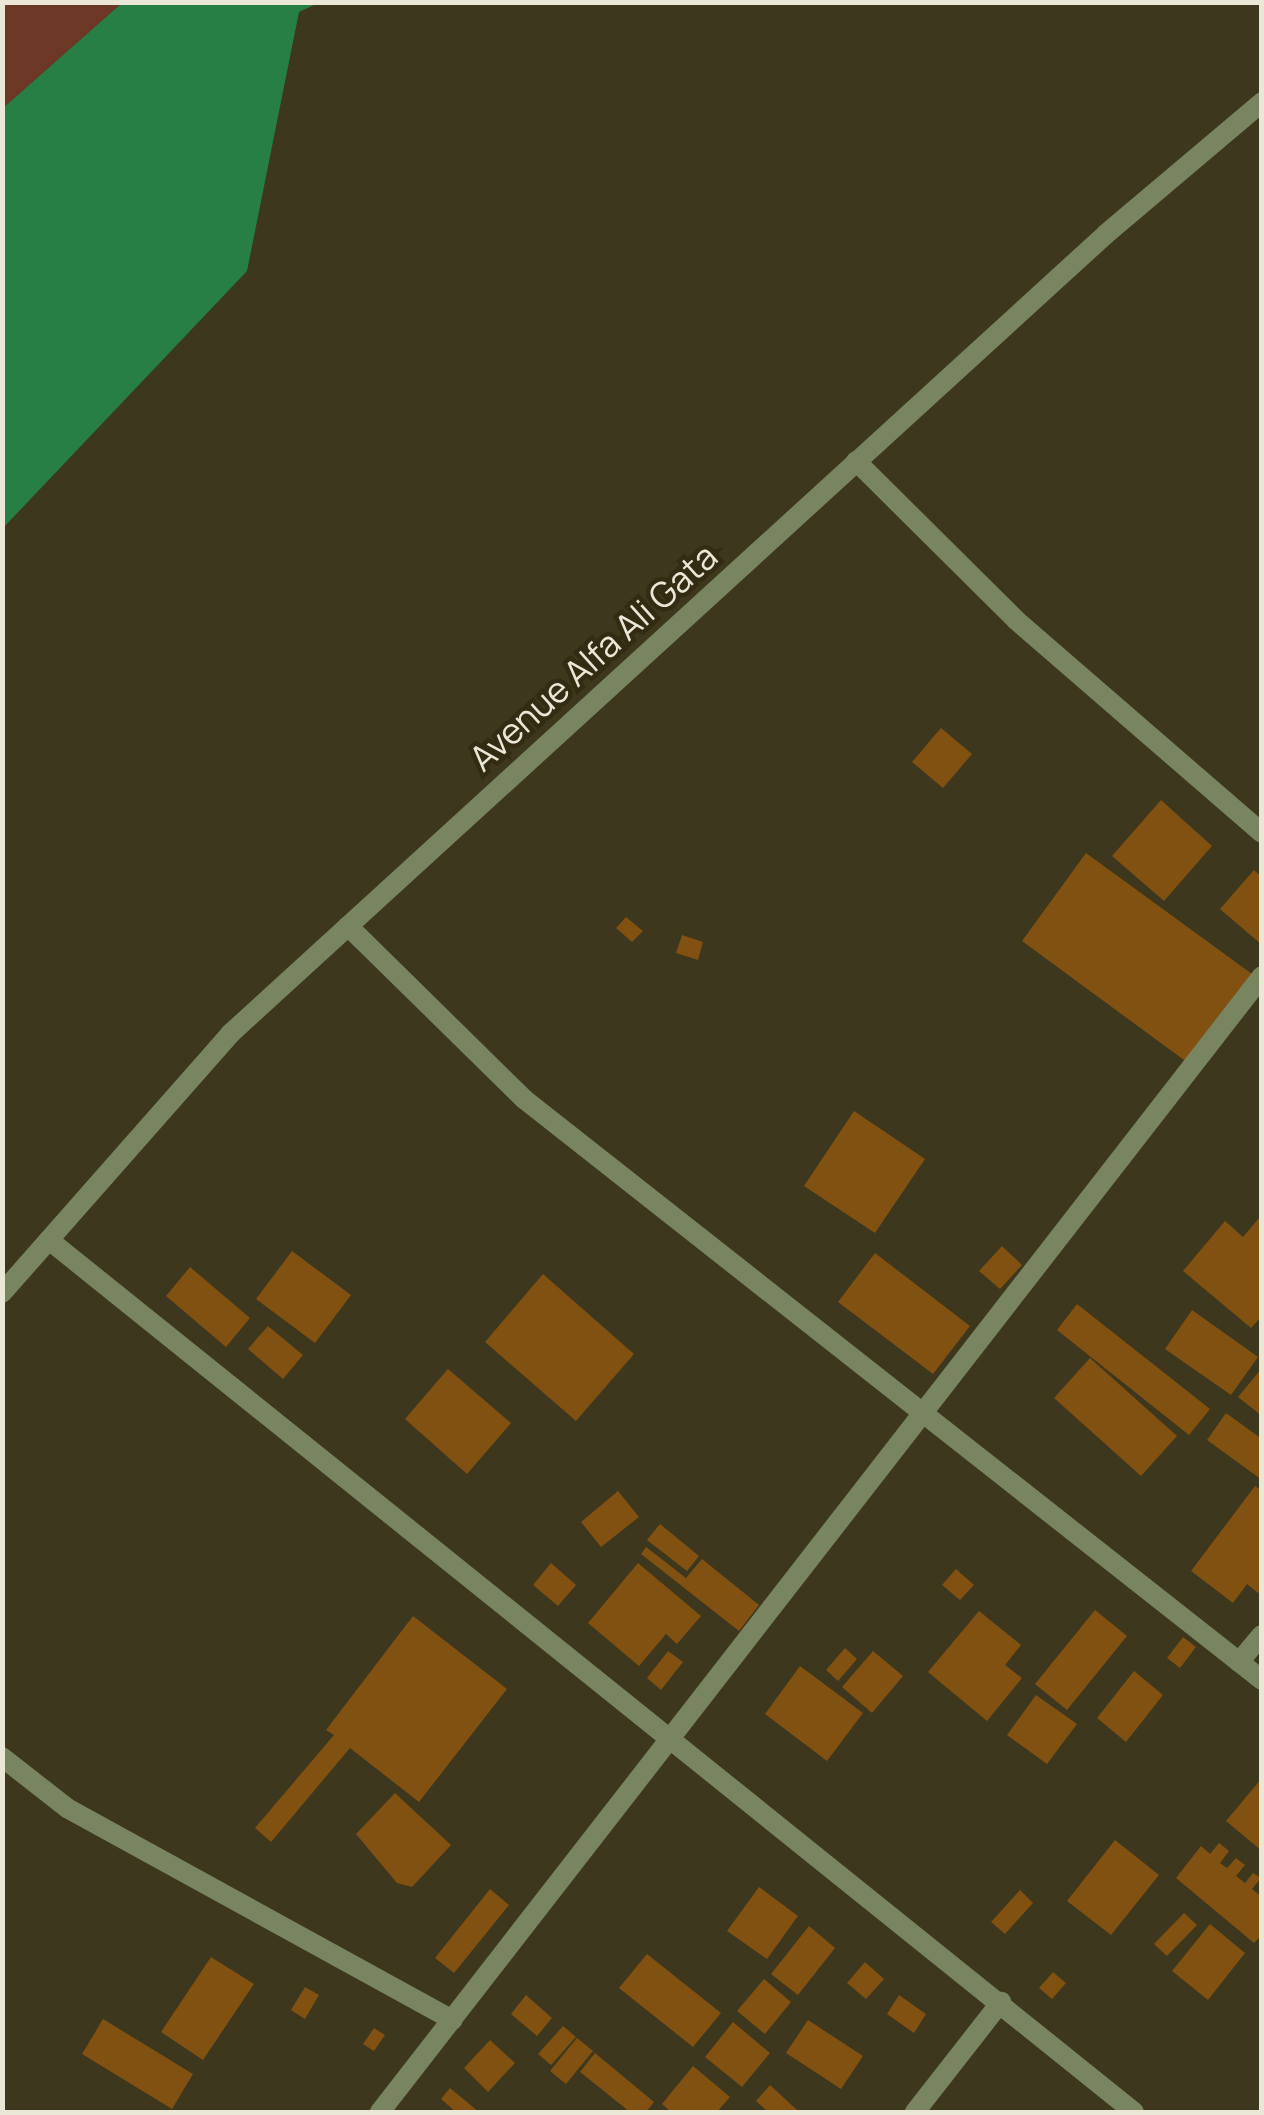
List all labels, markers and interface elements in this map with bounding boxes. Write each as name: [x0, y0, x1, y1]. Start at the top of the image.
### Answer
street label: Avenue Alfa Ali Gata: [461, 535, 725, 779]

